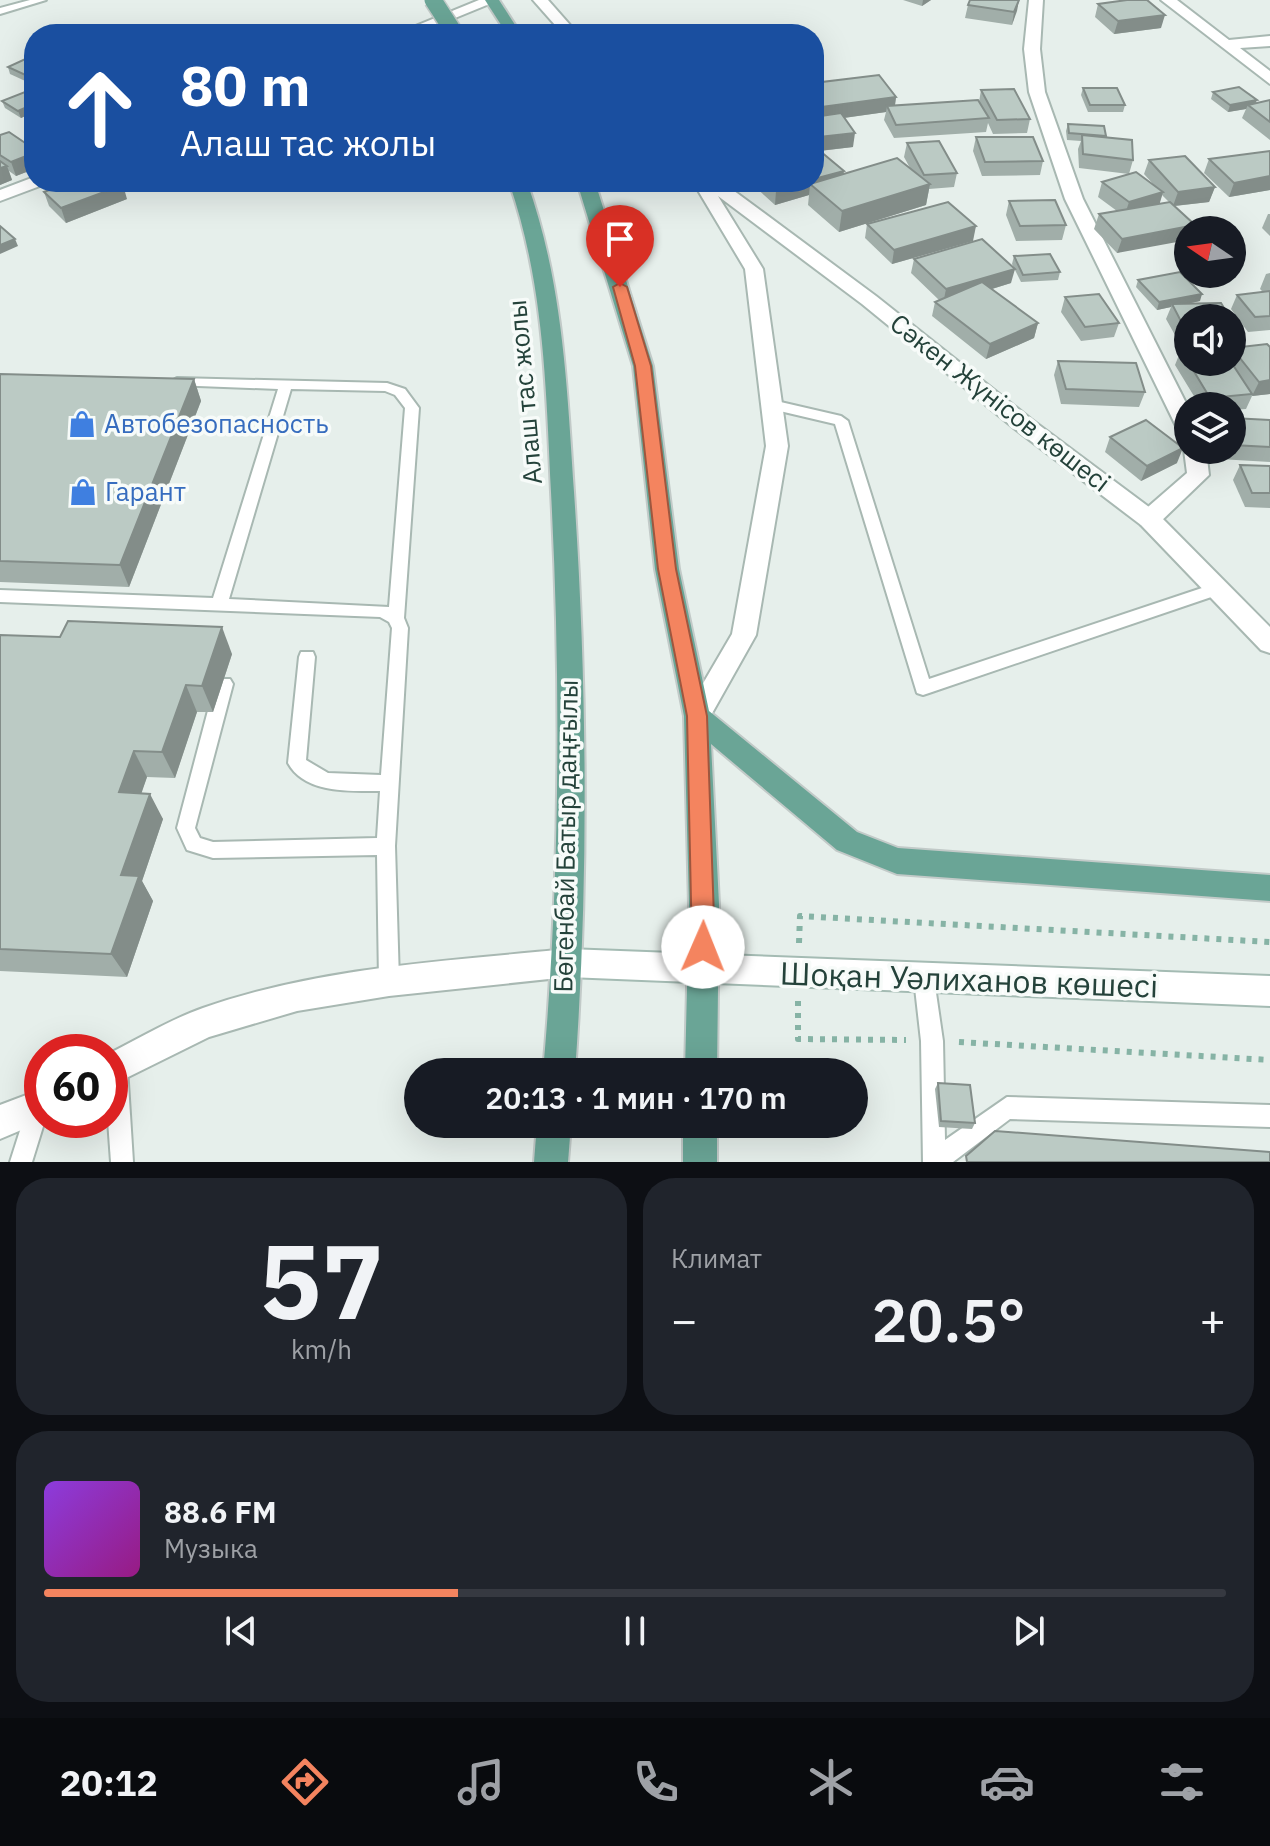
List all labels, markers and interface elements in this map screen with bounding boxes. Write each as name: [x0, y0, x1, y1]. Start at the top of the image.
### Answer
text: 80 m: [180, 49, 310, 121]
icon: ahead: [48, 56, 152, 160]
text: Алаш тас жолы: [180, 119, 436, 166]
pin: [586, 205, 654, 287]
north arrow: [1174, 216, 1246, 288]
map controls: [1174, 216, 1246, 464]
icon: arrive: [598, 217, 642, 261]
street label: Алаш тас жолы: [499, 298, 549, 486]
button: sound: [1174, 304, 1246, 376]
street label: Сәкен Жүнісов көшесі: [884, 306, 1118, 499]
button: layers: [1174, 392, 1246, 464]
place label: Автобезопасность: [104, 406, 329, 440]
shop icon: Автобезопасность: [67, 409, 97, 439]
place label: Гарант: [105, 474, 186, 508]
shop icon: Гарант: [68, 477, 98, 507]
street label: Бөгенбай Батыр даңғылы: [545, 679, 585, 993]
position arrow: [661, 905, 745, 989]
street label: Шоқан Уәлиханов көшесі: [779, 951, 1159, 1007]
speed limit sign: 60: [24, 1034, 128, 1138]
text: 20:13 · 1 мин · 170 m: [485, 1078, 787, 1117]
text: 57: [259, 1212, 384, 1348]
text: Климат: [671, 1241, 762, 1275]
text: 20.5°: [871, 1280, 1026, 1359]
text: −: [671, 1291, 697, 1348]
text: +: [1200, 1291, 1226, 1348]
text: km/h: [291, 1332, 352, 1366]
text: 88.6 FM: [164, 1492, 277, 1531]
text: Музыка: [164, 1531, 258, 1565]
icon: previous: [219, 1609, 263, 1653]
icon: pause: [613, 1609, 657, 1653]
icon: next: [1007, 1609, 1051, 1653]
icon: directions: [277, 1754, 333, 1810]
icon: music: [453, 1754, 509, 1810]
icon: phone: [628, 1754, 684, 1810]
icon: climate: [803, 1754, 859, 1810]
icon: car: [979, 1754, 1035, 1810]
icon: filters: [1154, 1754, 1210, 1810]
text: 20:12: [60, 1759, 158, 1806]

